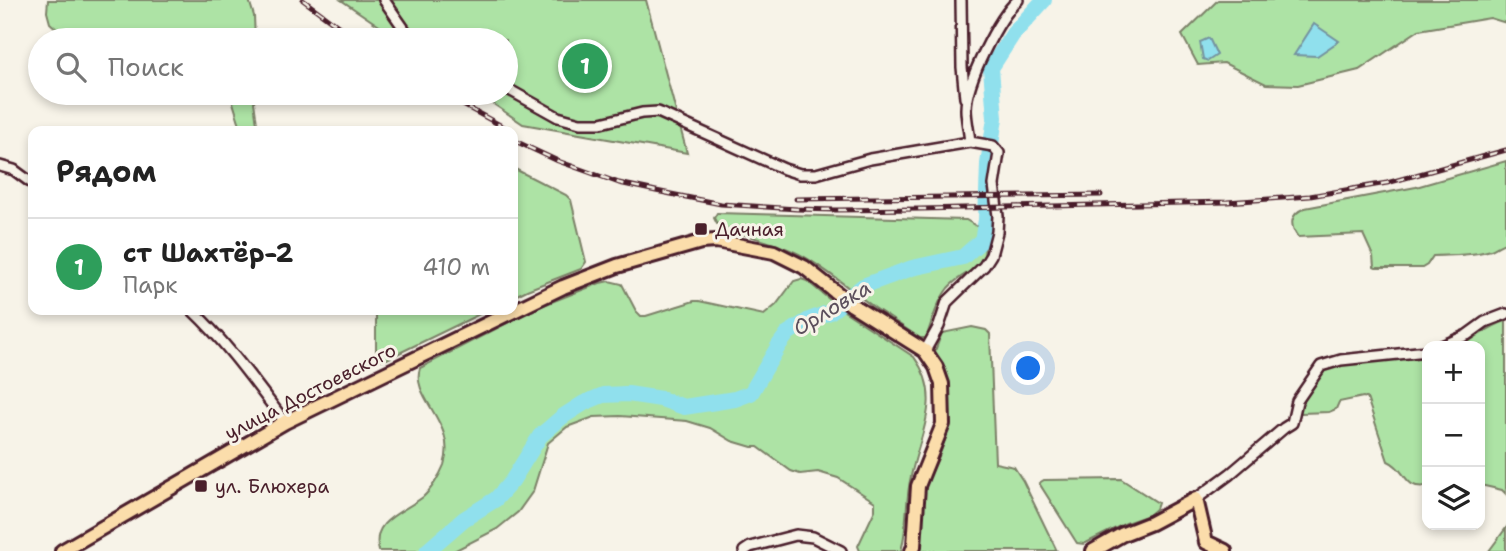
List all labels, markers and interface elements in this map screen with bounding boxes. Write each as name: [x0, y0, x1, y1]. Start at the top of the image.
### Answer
search box: [28, 28, 518, 105]
pin: 1: [562, 40, 608, 92]
icon: search: [52, 48, 90, 86]
text: Поиск: [108, 49, 184, 84]
text: Рядом: [56, 151, 156, 192]
place label: Дачная: [715, 217, 784, 242]
marker: Дачная: [693, 221, 709, 237]
text: ст Шахтёр-2: [123, 235, 293, 270]
text: 1: [74, 252, 84, 282]
text: 410 m: [422, 252, 490, 282]
text: Парк: [123, 270, 178, 300]
water label: Орловка: [788, 274, 876, 342]
street label: улица Достоевского: [220, 337, 400, 446]
map controls: [1422, 341, 1485, 530]
button: +: [1422, 341, 1485, 404]
your location: [1011, 351, 1045, 385]
button: −: [1422, 404, 1485, 467]
button: layers: [1422, 467, 1485, 530]
place label: ул. Блюхера: [215, 474, 330, 499]
marker: ул. Блюхера: [193, 478, 209, 494]

